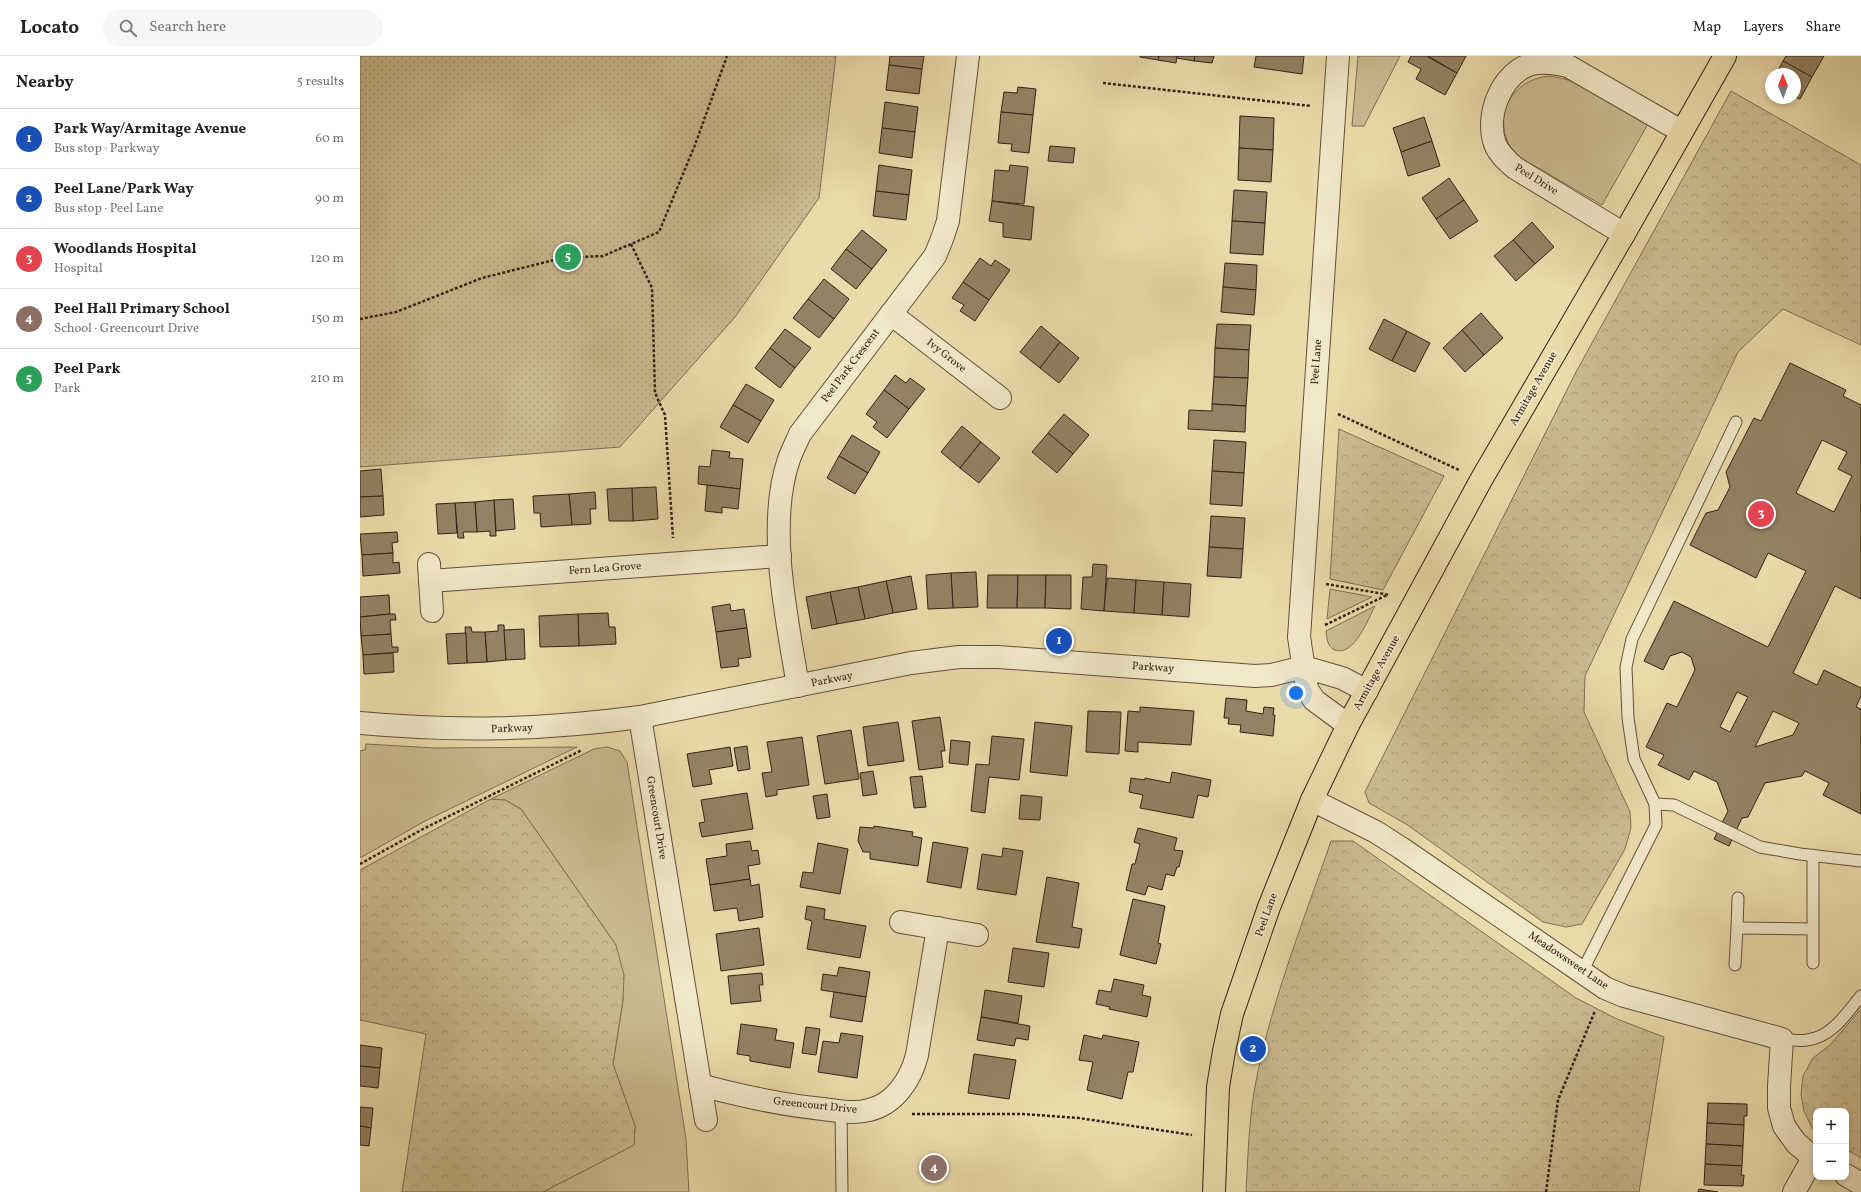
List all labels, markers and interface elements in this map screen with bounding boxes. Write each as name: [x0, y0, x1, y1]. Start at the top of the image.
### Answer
search box: [103, 10, 383, 46]
text: Locato: [20, 15, 79, 41]
icon: search: [117, 17, 139, 39]
text: Search here: [149, 17, 226, 38]
text: Map: [1693, 18, 1721, 37]
text: Layers: [1743, 18, 1783, 37]
text: Share: [1805, 18, 1841, 37]
north arrow: [1765, 68, 1801, 104]
text: Nearby: [16, 71, 74, 94]
text: 5 results: [297, 73, 344, 91]
text: Park Way/Armitage Avenue: [54, 119, 246, 140]
text: 1: [26, 130, 32, 148]
text: 60 m: [316, 130, 344, 148]
text: Bus stop · Parkway: [54, 140, 159, 158]
street label: Peel Drive: [1511, 161, 1561, 199]
text: Peel Lane/Park Way: [54, 179, 194, 200]
text: 2: [26, 190, 32, 208]
text: 90 m: [315, 190, 344, 208]
text: Bus stop · Peel Lane: [54, 200, 164, 218]
text: Woodlands Hospital: [54, 239, 197, 260]
pin: 5: [555, 242, 581, 272]
text: 3: [26, 250, 32, 268]
text: 120 m: [310, 250, 344, 268]
text: Hospital: [54, 260, 103, 278]
text: Peel Hall Primary School: [54, 299, 230, 320]
text: 4: [25, 310, 33, 328]
text: 150 m: [311, 310, 344, 328]
text: School · Greencourt Drive: [54, 320, 199, 338]
street label: Peel Park Crescent: [818, 326, 884, 406]
street label: Ivy Grove: [923, 336, 969, 376]
street label: Peel Lane: [1308, 339, 1326, 385]
street label: Armitage Avenue: [1507, 349, 1561, 429]
text: Peel Park: [54, 359, 121, 380]
text: 5: [26, 370, 32, 388]
text: 210 m: [310, 370, 344, 388]
text: Park: [54, 380, 81, 398]
pin: 3: [1748, 499, 1774, 529]
street label: Fern Lea Grove: [568, 559, 642, 579]
pin: 1: [1046, 626, 1072, 656]
street label: Armitage Avenue: [1350, 633, 1404, 713]
street label: Parkway: [1131, 659, 1175, 677]
street label: Parkway: [810, 669, 854, 691]
your location: [1286, 683, 1306, 703]
street label: Parkway: [491, 721, 533, 737]
street label: Greencourt Drive: [642, 775, 670, 861]
street label: Peel Lane: [1252, 891, 1282, 939]
street label: Meadowsweet Lane: [1525, 929, 1611, 993]
pin: 2: [1240, 1034, 1266, 1064]
street label: Greencourt Drive: [772, 1094, 858, 1118]
map controls: [1813, 1108, 1849, 1180]
button: +: [1813, 1108, 1849, 1144]
button: −: [1813, 1144, 1849, 1180]
pin: 4: [921, 1153, 947, 1183]

